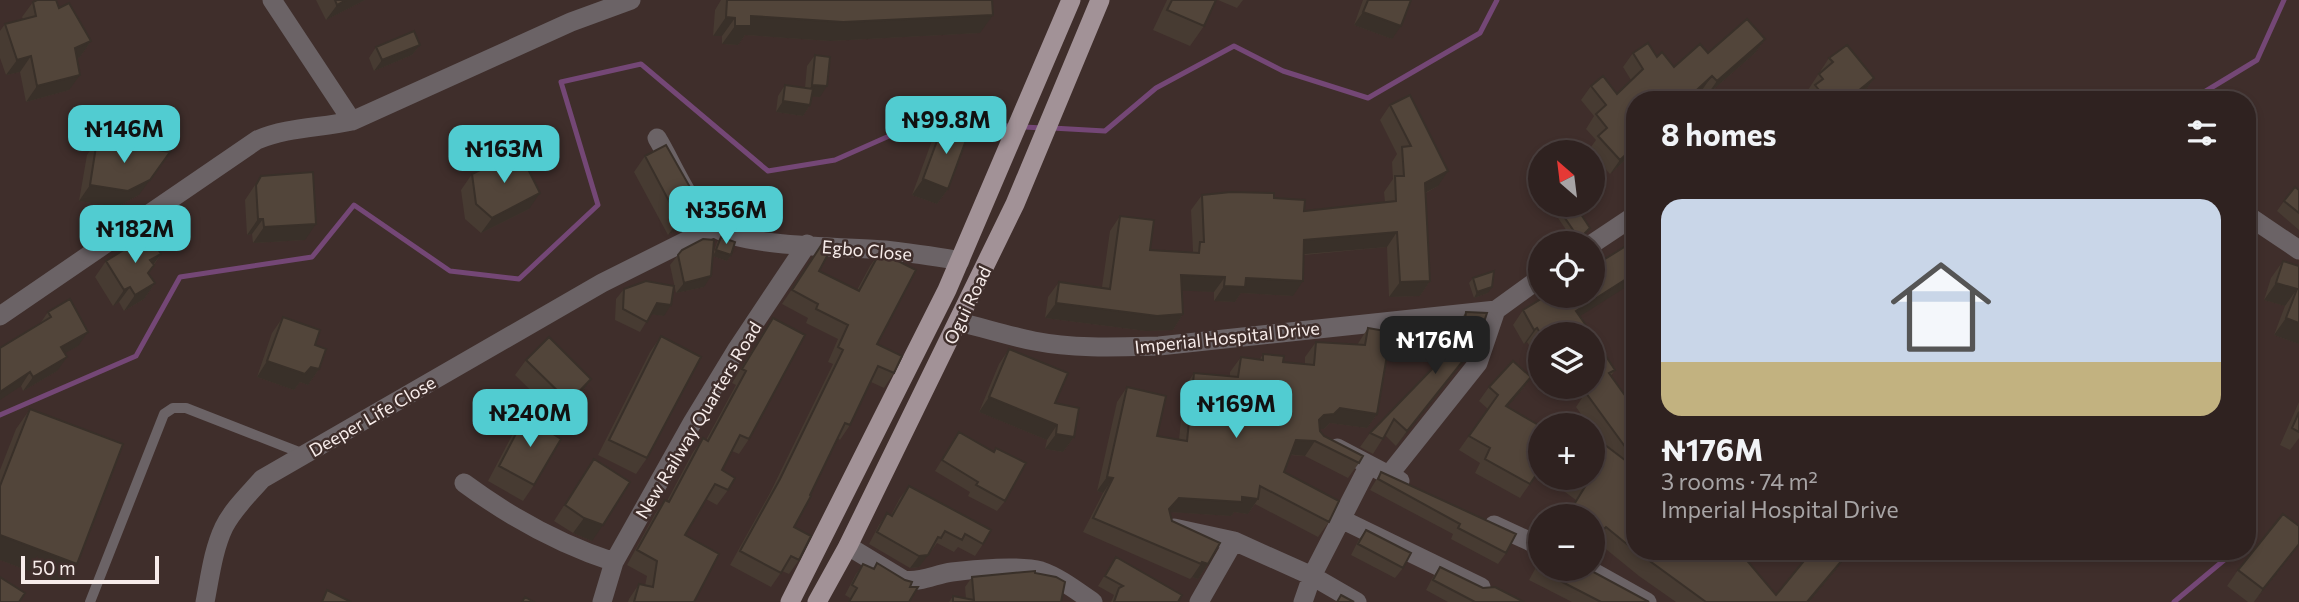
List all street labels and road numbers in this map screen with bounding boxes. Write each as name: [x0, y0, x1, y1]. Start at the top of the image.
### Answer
street label: Egbo Close: [821, 235, 913, 265]
street label: Ogui Road: [939, 262, 995, 348]
street label: Imperial Hospital Drive: [1133, 316, 1321, 358]
street label: New Railway Quarters Road: [630, 317, 766, 523]
street label: Deeper Life Close: [305, 371, 439, 461]

